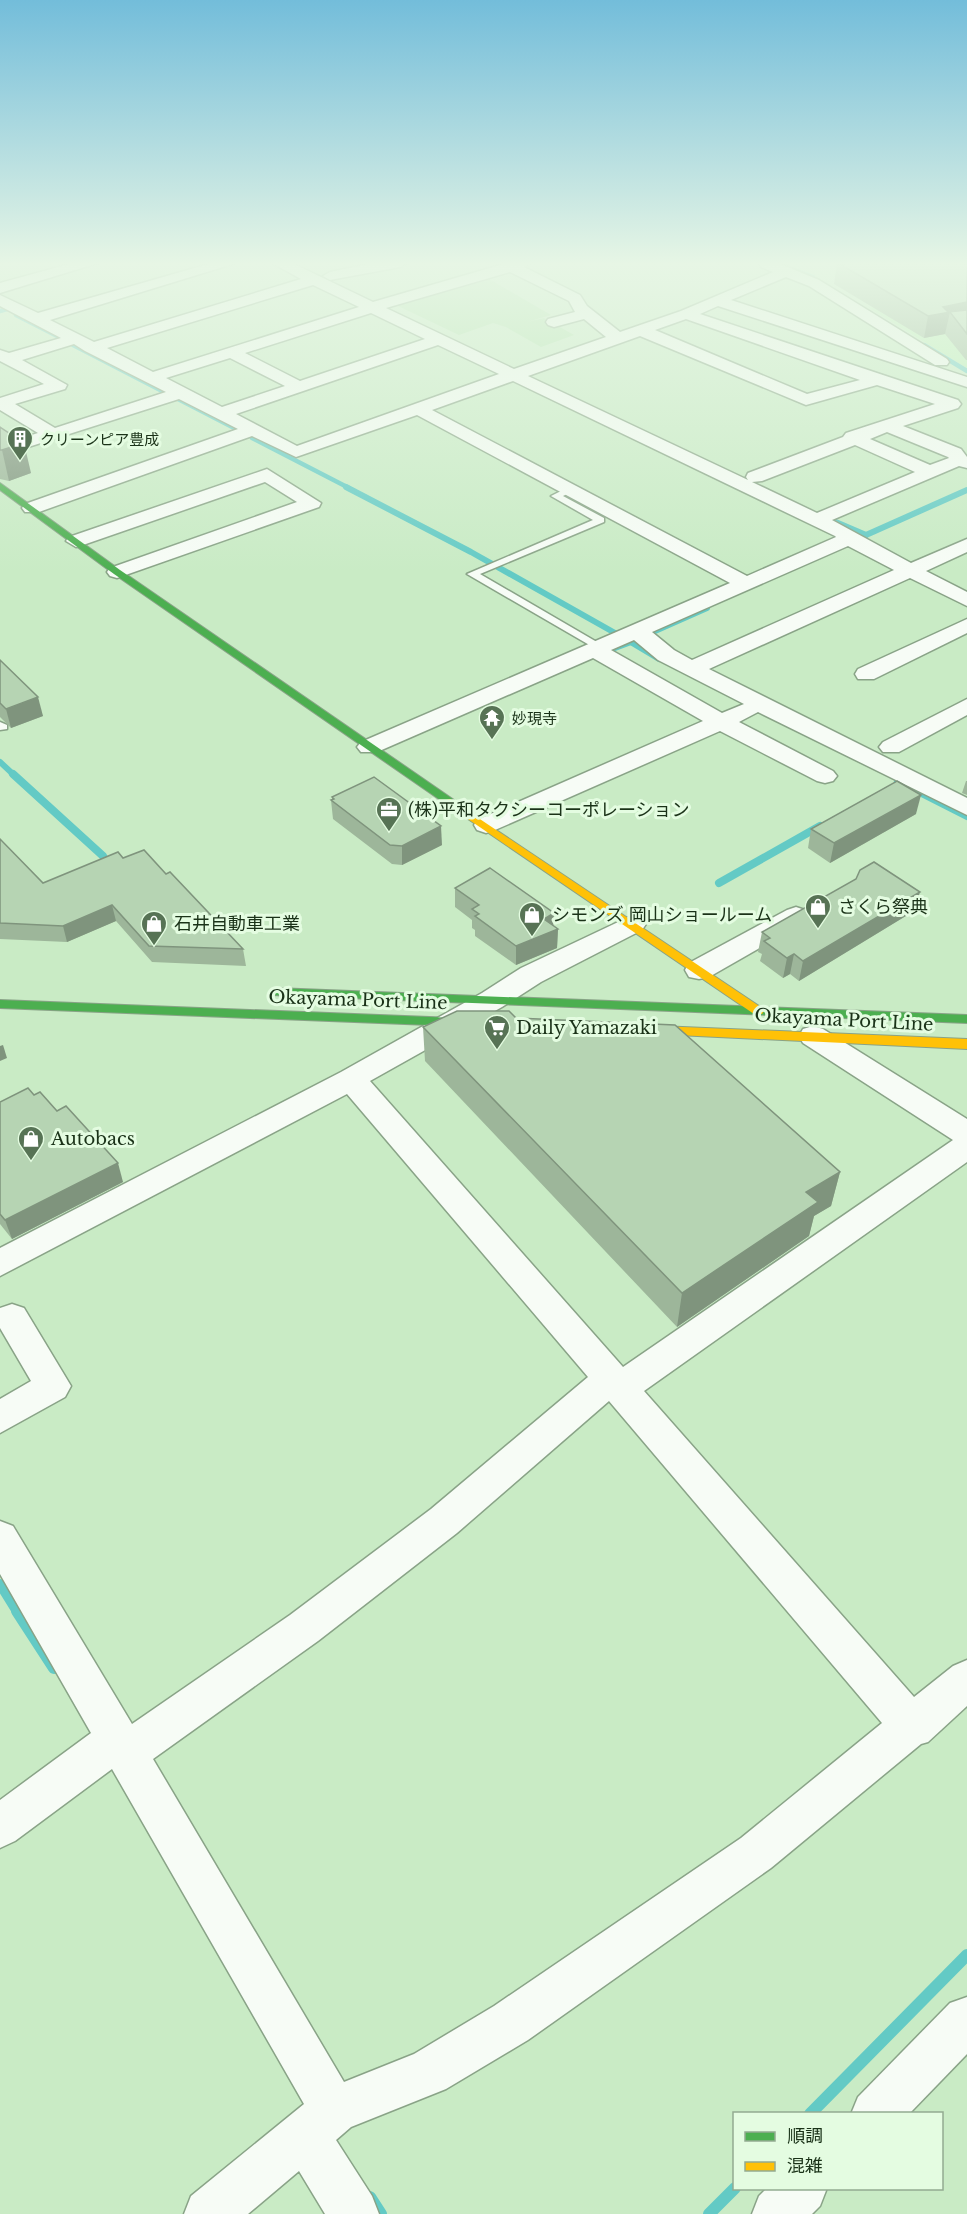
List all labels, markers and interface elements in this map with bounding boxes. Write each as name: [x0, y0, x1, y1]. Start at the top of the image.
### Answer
building icon: クリーンピア豊成: [5, 424, 35, 462]
place label: クリーンピア豊成: [40, 430, 159, 449]
temple icon: 妙現寺: [477, 703, 507, 741]
place label: 妙現寺: [512, 709, 557, 728]
office icon: (株)平和タクシーコーポレーション: [374, 795, 404, 833]
place label: (株)平和タクシーコーポレーション: [408, 799, 690, 821]
shop icon: さくら祭典: [803, 892, 833, 930]
place label: さくら祭典: [838, 896, 928, 918]
shop icon: シモンズ 岡山ショールーム: [517, 900, 547, 938]
place label: シモンズ 岡山ショールーム: [552, 904, 772, 926]
shop icon: 石井自動車工業: [139, 909, 169, 947]
place label: 石井自動車工業: [174, 913, 300, 935]
street label: Okayama Port Line: [268, 986, 448, 1014]
street label: Okayama Port Line: [754, 1004, 934, 1036]
supermarket icon: Daily Yamazaki: [482, 1013, 512, 1051]
place label: Daily Yamazaki: [516, 1017, 657, 1039]
shop icon: Autobacs: [16, 1124, 46, 1162]
place label: Autobacs: [50, 1128, 135, 1150]
legend: [733, 2112, 943, 2190]
text: 順調: [787, 2125, 823, 2147]
text: 混雑: [787, 2155, 823, 2177]

